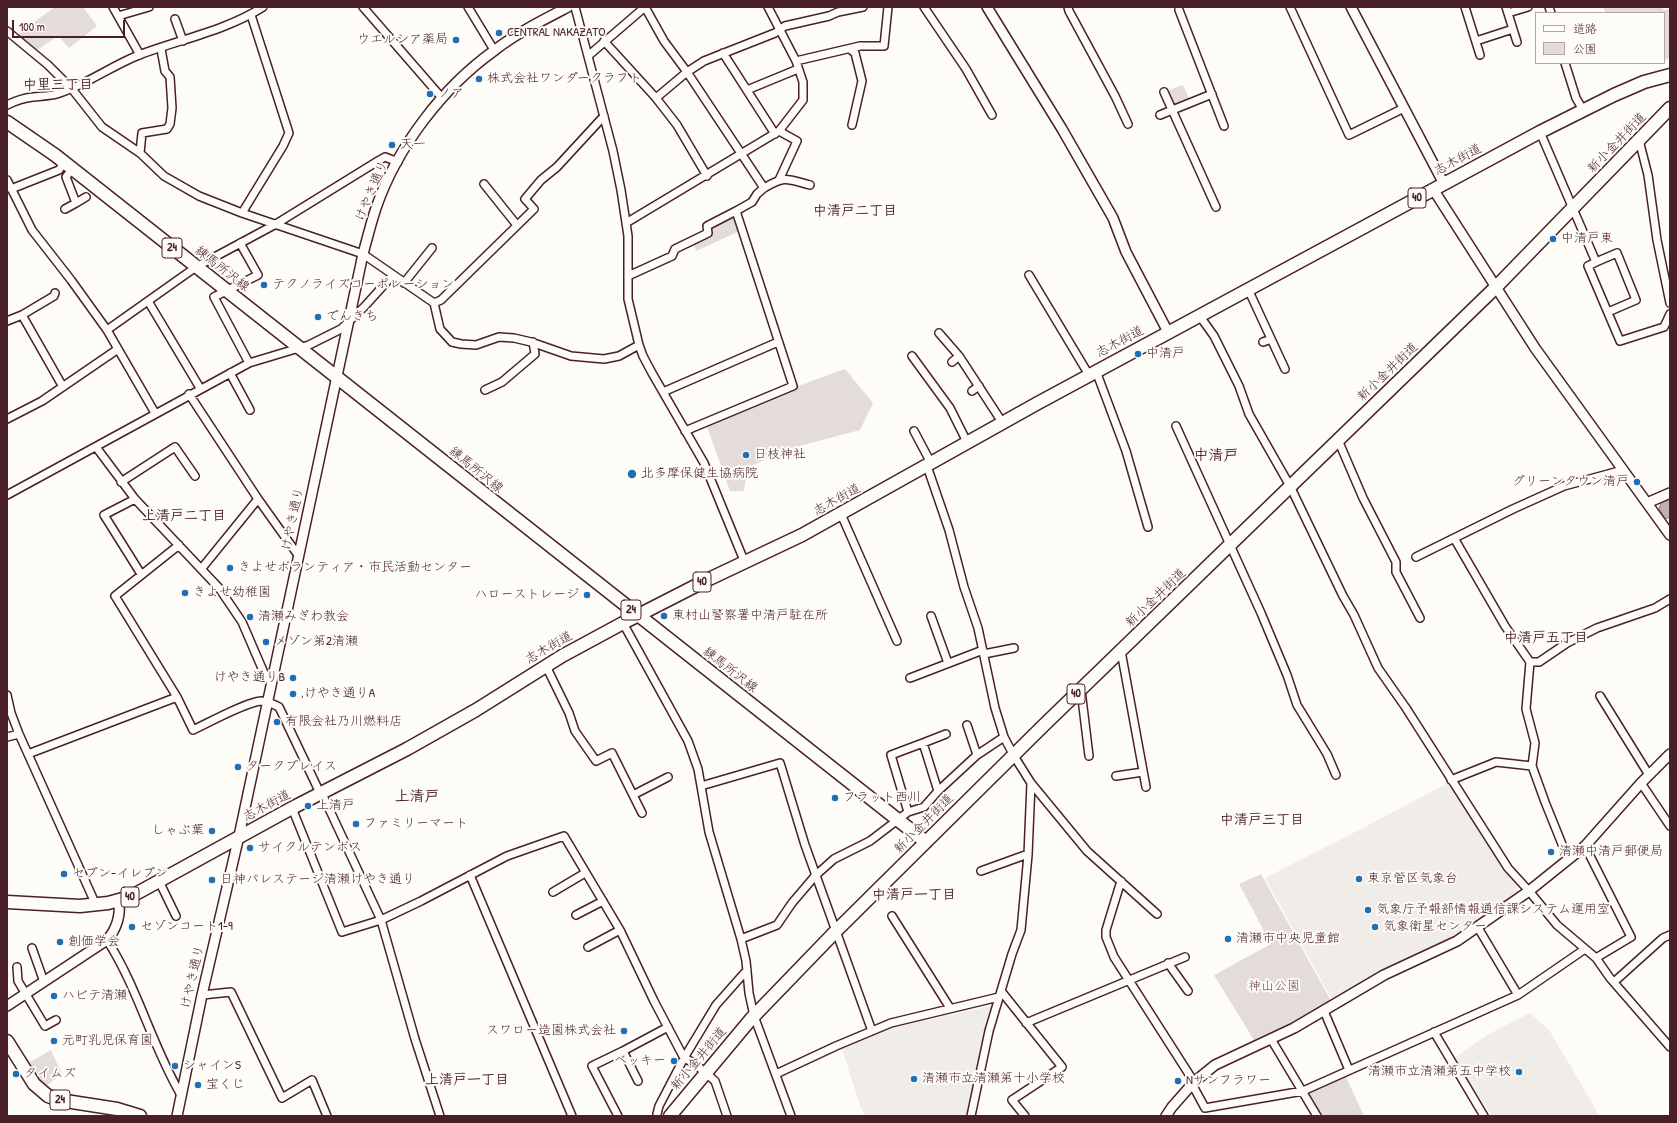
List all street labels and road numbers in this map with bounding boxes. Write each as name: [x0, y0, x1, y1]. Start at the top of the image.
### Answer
street label: 新小金井街道: [1584, 110, 1650, 176]
street label: 志木街道: [1431, 141, 1485, 179]
street label: けやき通り: [352, 158, 392, 224]
road number: 40: [1408, 188, 1426, 208]
road number: 24: [162, 238, 182, 258]
street label: 練馬所沢線: [192, 243, 252, 295]
street label: 志木街道: [1093, 323, 1147, 361]
street label: 新小金井街道: [1355, 339, 1421, 405]
street label: 練馬所沢線: [446, 443, 506, 497]
street label: 志木街道: [810, 481, 864, 519]
street label: けやき通り: [279, 486, 307, 552]
street label: 新小金井街道: [1123, 565, 1189, 631]
road number: 40: [693, 572, 711, 592]
road number: 24: [621, 600, 641, 620]
street label: 志木街道: [523, 628, 575, 668]
street label: 練馬所沢線: [700, 644, 760, 696]
road number: 40: [1067, 684, 1085, 704]
street label: 志木街道: [240, 787, 294, 825]
street label: 新小金井街道: [891, 791, 957, 857]
road number: 40: [121, 887, 139, 907]
street label: けやき通り: [178, 944, 208, 1010]
street label: 新小金井街道: [668, 1024, 730, 1094]
road number: 24: [50, 1090, 70, 1110]

